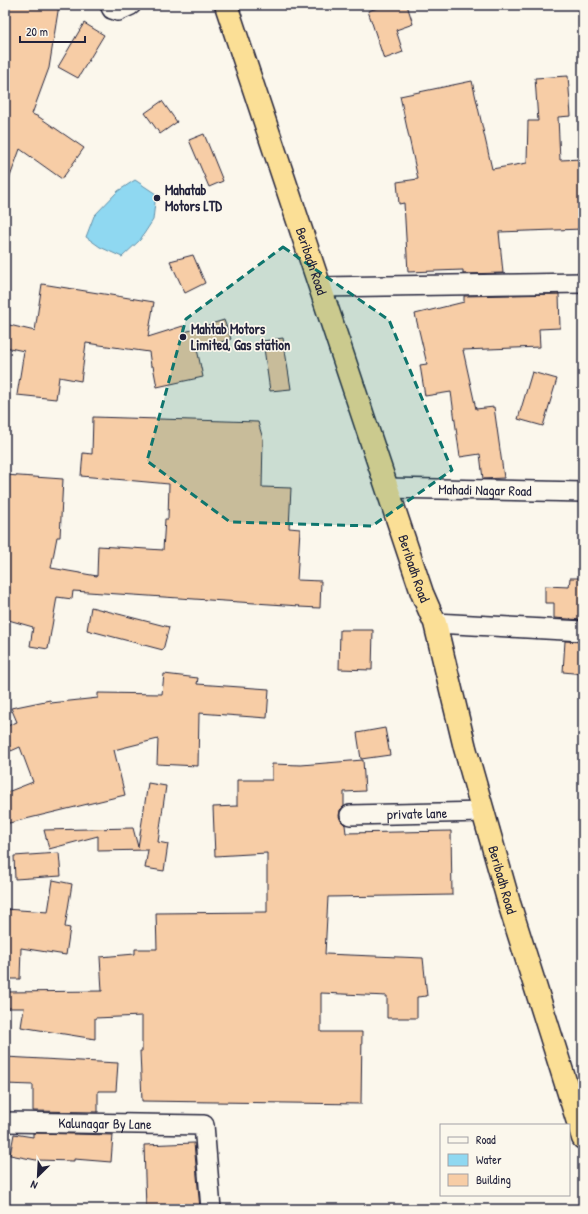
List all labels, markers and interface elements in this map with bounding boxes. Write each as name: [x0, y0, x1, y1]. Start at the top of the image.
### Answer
scale bar: [20, 18, 85, 44]
text: 20 m: [26, 23, 48, 40]
place label: Mahatab Motors LTD: [165, 180, 222, 215]
marker: Mahatab Motors LTD: [152, 193, 162, 203]
street label: Beribadh Road: [292, 225, 332, 298]
place label: Mahtab Motors Limited, Gas station: [191, 319, 290, 354]
marker: Mahtab Motors Limited, Gas station: [178, 332, 188, 342]
street label: Mahadi Nagar Road: [438, 479, 532, 500]
street label: Beribadh Road: [394, 532, 435, 606]
street label: private lane: [387, 803, 448, 824]
street label: Beribadh Road: [484, 843, 522, 917]
street label: Kalunagar By Lane: [58, 1113, 152, 1134]
legend: [440, 1124, 570, 1196]
text: Road: [476, 1131, 496, 1148]
text: Water: [476, 1151, 502, 1168]
north arrow: [18, 1156, 58, 1196]
text: Building: [476, 1171, 511, 1188]
text: N: [28, 1177, 39, 1193]

